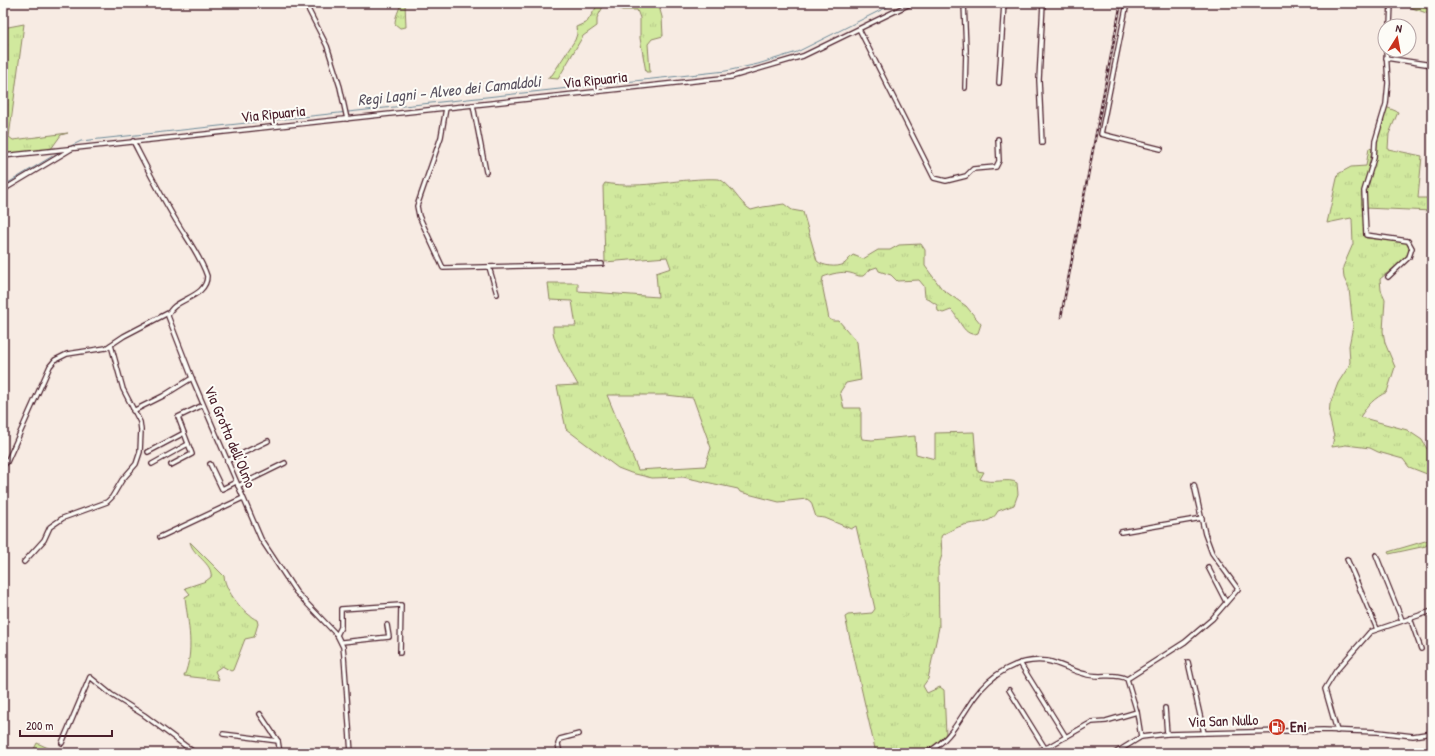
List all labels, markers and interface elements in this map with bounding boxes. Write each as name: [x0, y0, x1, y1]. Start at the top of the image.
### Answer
north arrow: [1377, 18, 1417, 58]
text: N: [1395, 21, 1403, 36]
street label: Via Ripuaria: [562, 66, 628, 93]
water label: Regi Lagni - Alveo dei Camaldoli: [356, 69, 543, 111]
street label: Via Ripuaria: [240, 100, 306, 127]
street label: Via Grotta dell'Olmo: [199, 382, 261, 491]
street label: Via San Nullo: [1187, 709, 1259, 732]
scale bar: [20, 712, 112, 738]
place label: Eni: [1290, 716, 1307, 737]
text: 200 m: [26, 717, 53, 734]
fuel station icon: Eni: [1267, 717, 1287, 737]

